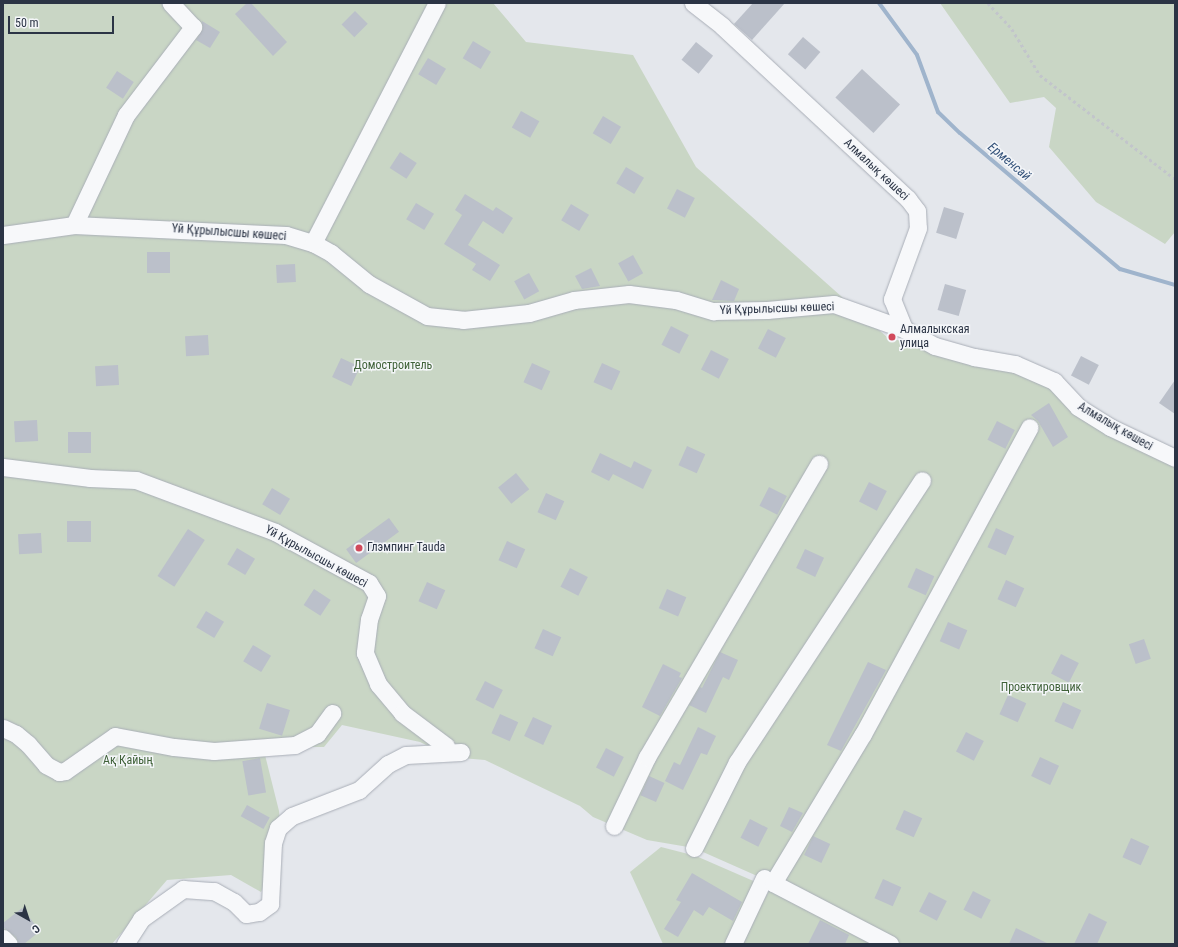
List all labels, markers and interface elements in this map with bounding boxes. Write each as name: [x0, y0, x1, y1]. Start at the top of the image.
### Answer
scale bar: [10, 8, 116, 34]
text: 50 m: [15, 16, 39, 30]
street label: Алмалық көшесі: [840, 136, 912, 204]
water label: Ерменсай: [984, 140, 1034, 184]
street label: Үй Құрылысшы көшесі: [171, 222, 287, 244]
street label: Үй Құрылысшы көшесі: [719, 300, 835, 318]
place label: Алмалыкская улица: [900, 323, 969, 351]
marker: Алмалыкская улица: [887, 332, 897, 342]
park label: Домостроитель: [354, 359, 432, 373]
street label: Алмалық көшесі: [1075, 400, 1155, 454]
street label: Үй Құрылысшы көшесі: [262, 523, 370, 591]
place label: Глэмпинг Tauda: [367, 541, 445, 555]
marker: Глэмпинг Tauda: [354, 543, 364, 553]
park label: Проектировщик: [1001, 681, 1081, 695]
park label: Ақ Қайың: [103, 754, 153, 768]
north arrow: [8, 899, 48, 939]
text: С: [29, 922, 42, 936]

